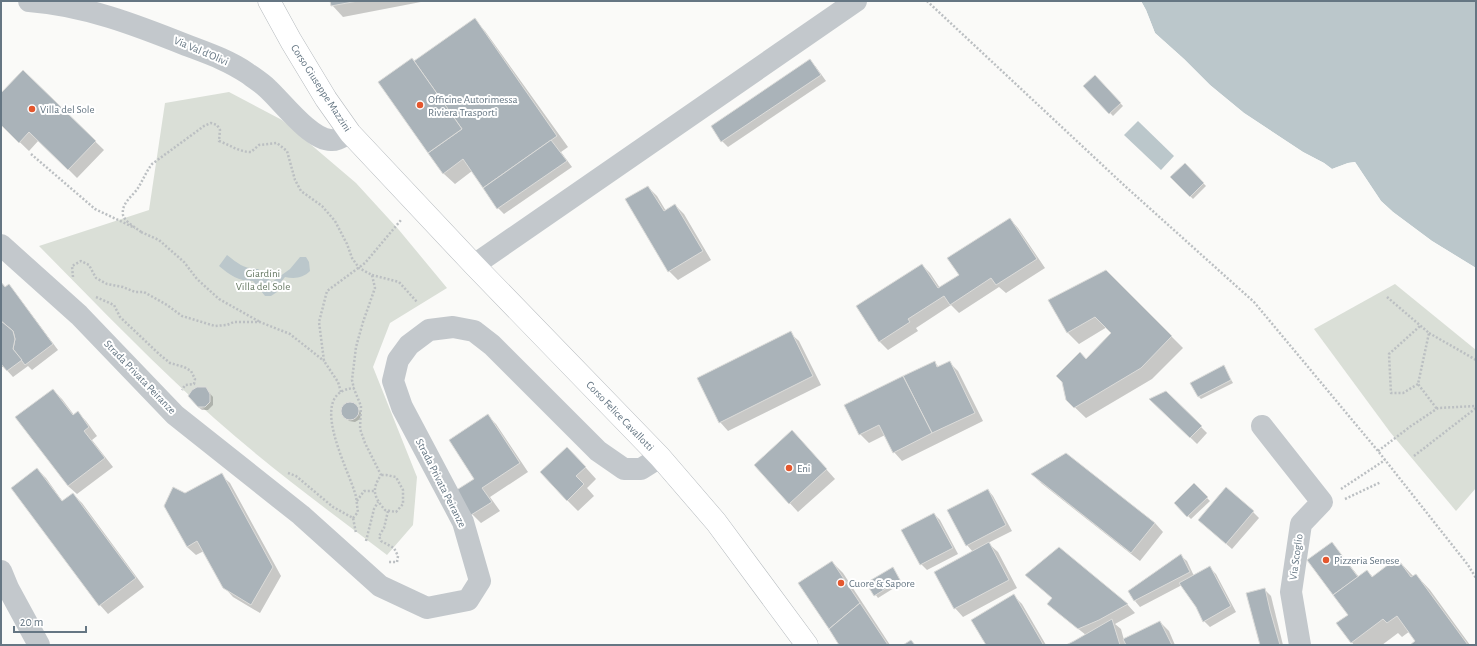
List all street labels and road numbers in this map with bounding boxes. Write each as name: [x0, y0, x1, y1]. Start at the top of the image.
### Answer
street label: Via Val d'Olivi: [172, 35, 230, 67]
street label: Corso Giuseppe Mazzini: [289, 42, 353, 134]
street label: Strada Privata Peiranze: [102, 338, 178, 416]
street label: Corso Felice Cavallotti: [584, 379, 656, 453]
street label: Strada Privata Peiranze: [414, 437, 468, 529]
street label: Via Scoglio: [1287, 533, 1305, 581]

